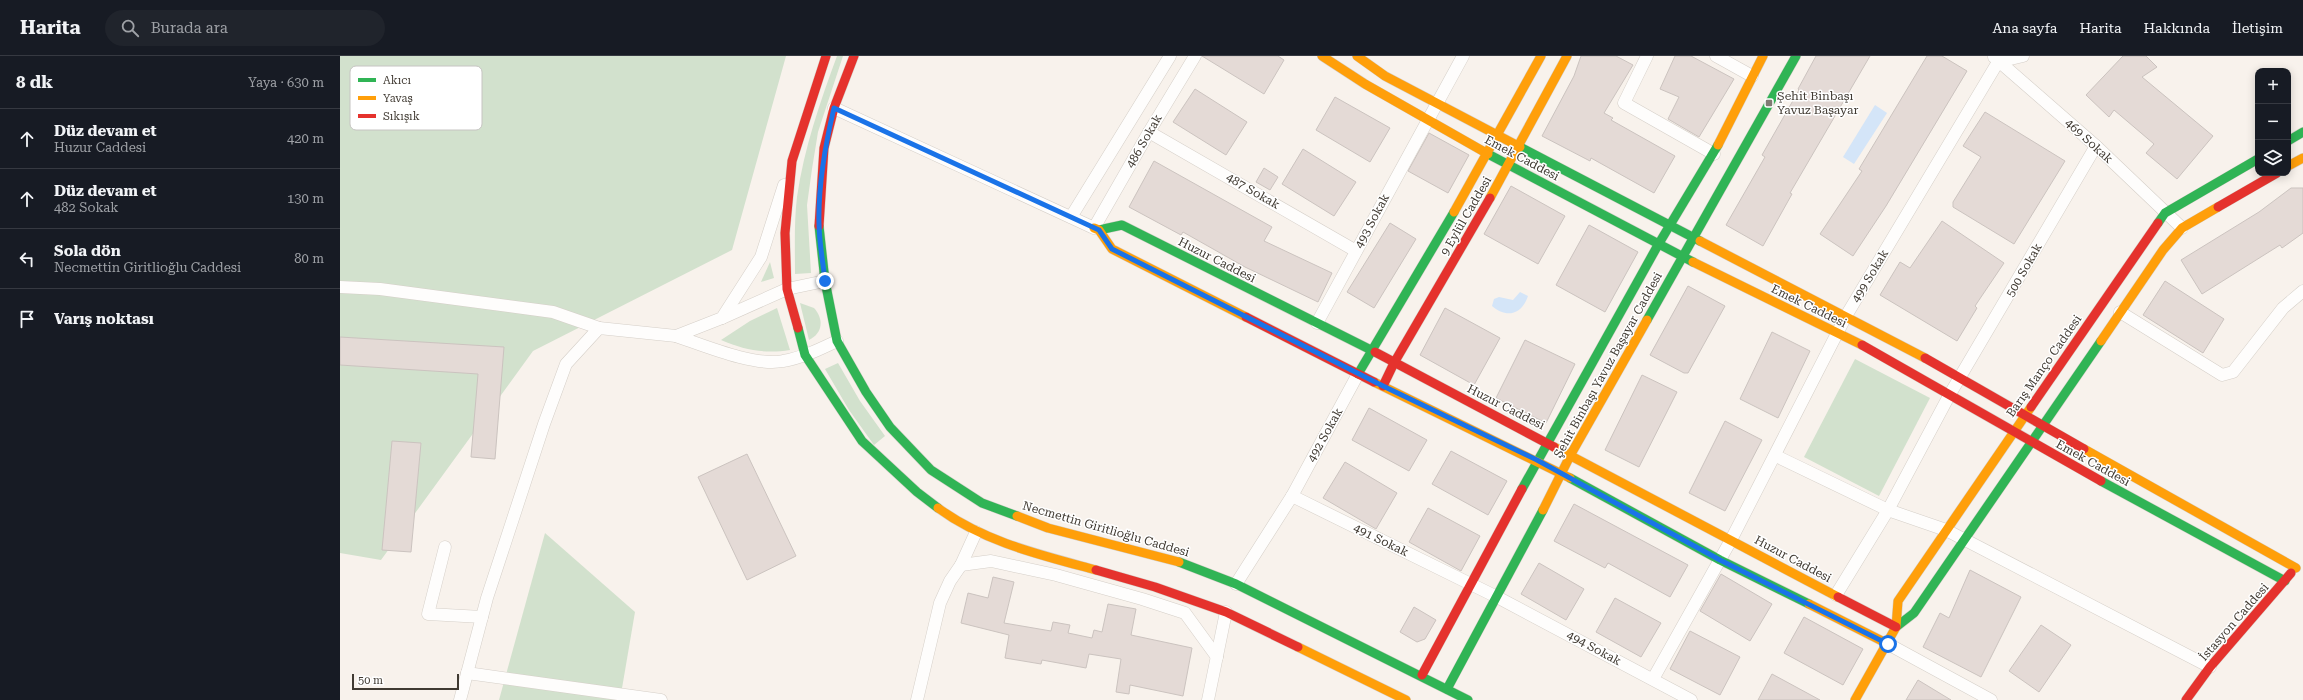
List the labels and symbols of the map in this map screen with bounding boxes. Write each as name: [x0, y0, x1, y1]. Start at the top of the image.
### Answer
legend: [350, 66, 482, 130]
text: Akıcı: [383, 74, 411, 87]
place label: Şehit Binbaşı Yavuz Başayar: [1777, 89, 1858, 117]
text: Yavaş: [383, 92, 413, 105]
marker: Şehit Binbaşı Yavuz Başayar: [1764, 98, 1774, 108]
text: Sıkışık: [383, 110, 420, 123]
street label: 486 Sokak: [1123, 111, 1165, 170]
street label: 469 Sokak: [2062, 116, 2116, 166]
street label: Emek Caddesi: [1482, 133, 1562, 184]
street label: 487 Sokak: [1224, 170, 1283, 212]
street label: 9 Eylül Caddesi: [1438, 174, 1494, 258]
street label: 493 Sokak: [1352, 191, 1392, 251]
street label: Huzur Caddesi: [1176, 234, 1258, 286]
street label: 500 Sokak: [2003, 240, 2045, 299]
street label: 499 Sokak: [1849, 247, 1892, 305]
street label: Şehit Binbaşı Yavuz Başayar Caddesi: [1551, 270, 1665, 460]
route end: [816, 272, 834, 290]
street label: Emek Caddesi: [1769, 282, 1849, 330]
street label: Barış Manço Caddesi: [2004, 312, 2085, 420]
street label: Huzur Caddesi: [1465, 381, 1547, 433]
street label: 492 Sokak: [1304, 405, 1346, 464]
street label: Emek Caddesi: [2054, 437, 2133, 489]
street label: Necmettin Giritlioğlu Caddesi: [1021, 498, 1191, 560]
street label: 491 Sokak: [1351, 521, 1411, 560]
street label: Huzur Caddesi: [1752, 533, 1834, 585]
street label: İstasyon Caddesi: [2197, 580, 2272, 664]
street label: 494 Sokak: [1564, 628, 1624, 668]
route start: [1879, 635, 1897, 653]
scale bar: [352, 672, 459, 691]

